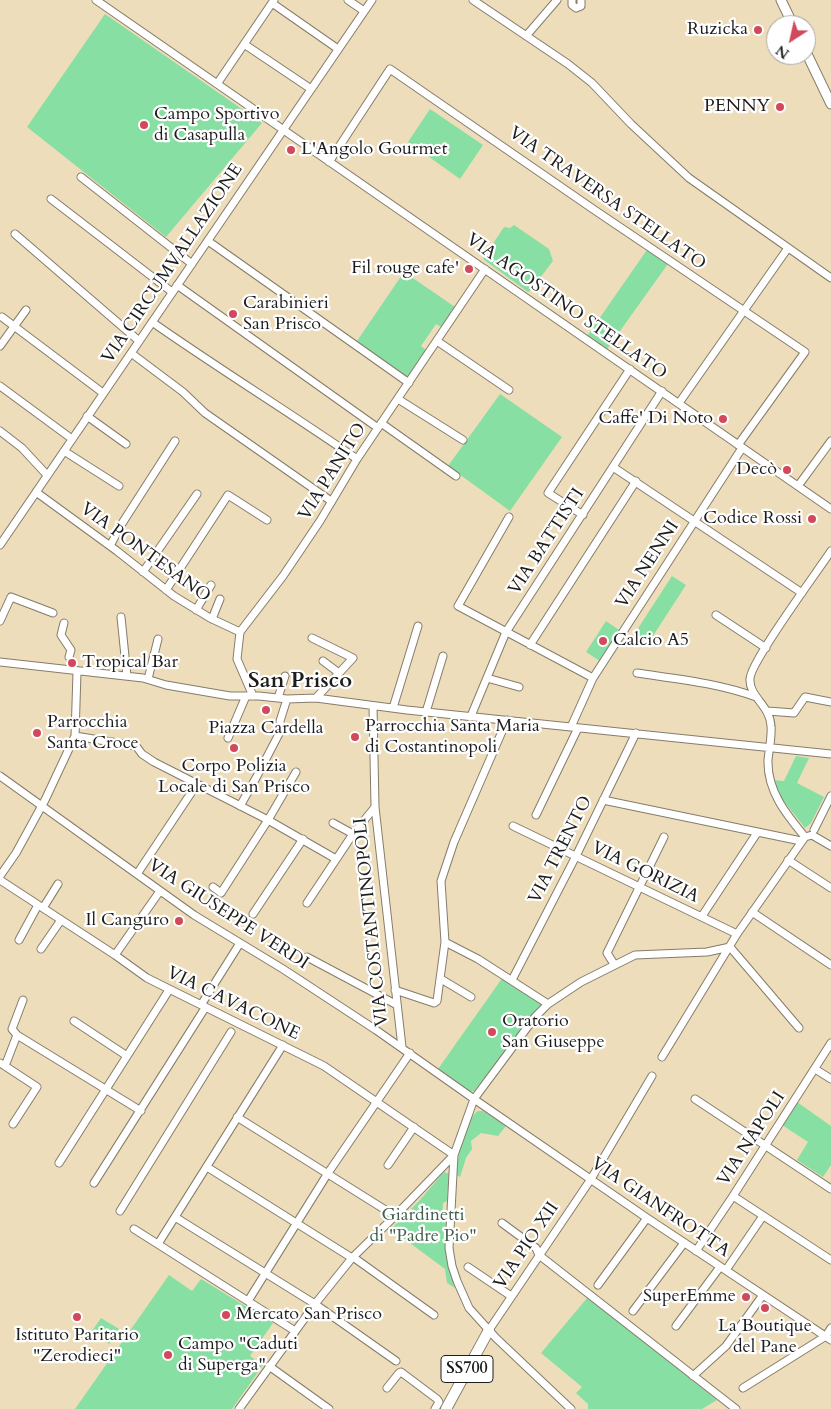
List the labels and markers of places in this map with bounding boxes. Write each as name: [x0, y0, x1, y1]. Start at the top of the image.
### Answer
place label: Ruzicka: [687, 19, 748, 41]
marker: Ruzicka: [752, 24, 764, 36]
place label: PENNY: [704, 96, 770, 118]
marker: PENNY: [774, 101, 786, 113]
place label: Campo Sportivo di Casapulla: [154, 104, 279, 146]
marker: Campo Sportivo di Casapulla: [138, 119, 150, 131]
place label: L'Angolo Gourmet: [301, 139, 447, 161]
marker: L'Angolo Gourmet: [285, 144, 297, 156]
place label: Fil rouge cafe': [351, 258, 459, 280]
marker: Fil rouge cafe': [463, 263, 475, 275]
place label: Carabinieri San Prisco: [243, 293, 329, 336]
marker: Carabinieri San Prisco: [227, 308, 239, 320]
place label: Caffe' Di Noto: [599, 408, 713, 430]
marker: Caffe' Di Noto: [717, 413, 729, 425]
place label: Decò: [736, 459, 777, 481]
marker: Decò: [781, 464, 793, 476]
place label: Codice Rossi: [703, 508, 802, 530]
marker: Codice Rossi: [806, 513, 818, 525]
place label: Calcio A5: [613, 630, 689, 652]
marker: Calcio A5: [597, 635, 609, 647]
place label: Tropical Bar: [82, 652, 178, 674]
marker: Tropical Bar: [66, 657, 78, 669]
marker: Piazza Cardella: [260, 704, 272, 716]
place label: Parrocchia Santa Croce: [47, 712, 139, 754]
place label: Parrocchia Santa Maria di Costantinopoli: [365, 716, 540, 759]
place label: Piazza Cardella: [209, 718, 323, 740]
marker: Parrocchia Santa Croce: [31, 727, 43, 739]
marker: Parrocchia Santa Maria di Costantinopoli: [349, 731, 361, 743]
marker: Corpo Polizia Locale di San Prisco: [228, 742, 240, 754]
place label: Corpo Polizia Locale di San Prisco: [158, 756, 310, 799]
place label: Il Canguro: [85, 910, 169, 932]
marker: Il Canguro: [173, 915, 185, 927]
place label: Oratorio San Giuseppe: [502, 1011, 605, 1054]
marker: Oratorio San Giuseppe: [486, 1026, 498, 1038]
place label: SuperEmme: [643, 1286, 736, 1308]
marker: SuperEmme: [740, 1291, 752, 1303]
marker: La Boutique del Pane: [759, 1302, 771, 1314]
place label: Mercato San Prisco: [236, 1304, 382, 1326]
marker: Mercato San Prisco: [220, 1309, 232, 1321]
marker: Istituto Paritario "Zerodieci": [71, 1311, 83, 1323]
place label: La Boutique del Pane: [718, 1316, 812, 1358]
place label: Istituto Paritario "Zerodieci": [15, 1325, 139, 1368]
place label: Campo "Caduti di Superga": [178, 1334, 298, 1376]
marker: Campo "Caduti di Superga": [162, 1349, 174, 1361]

